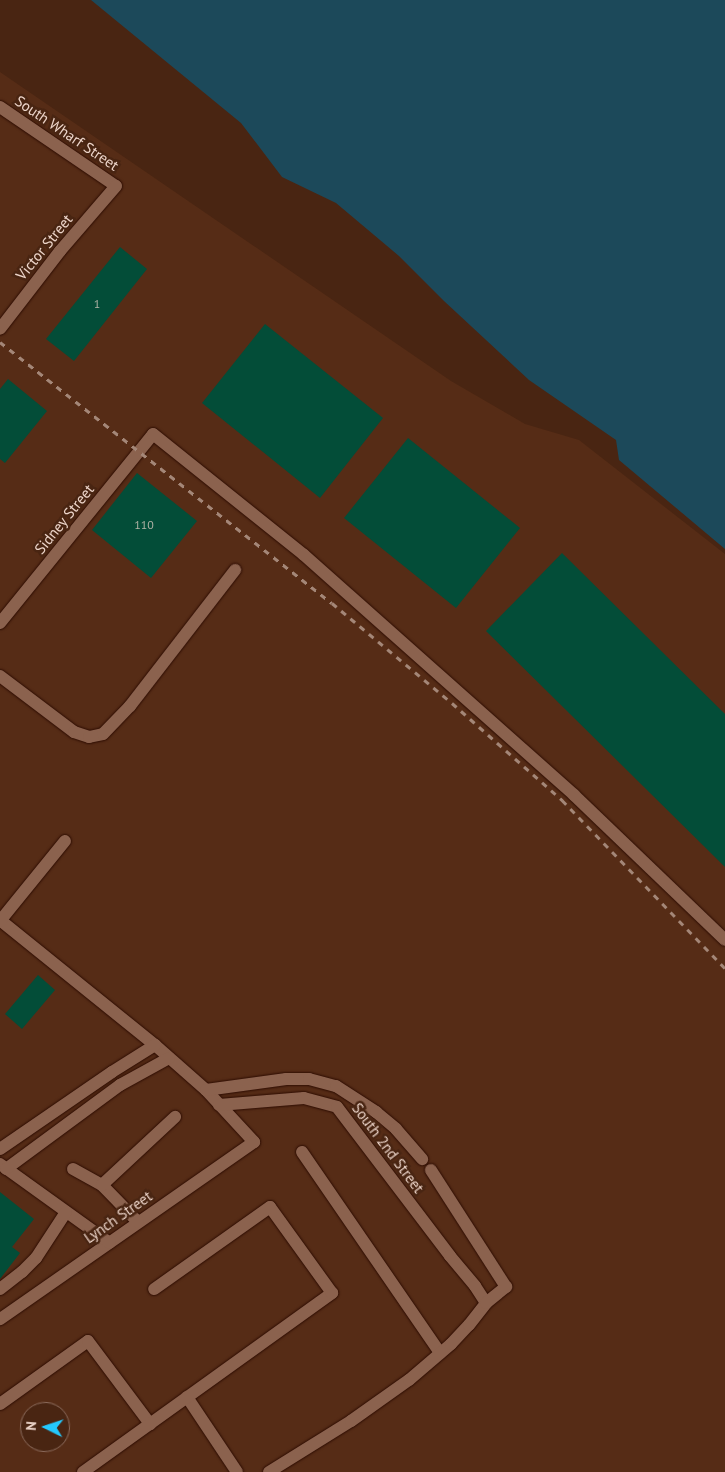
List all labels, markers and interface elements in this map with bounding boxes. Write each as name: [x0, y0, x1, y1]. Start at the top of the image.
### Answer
street label: South Wharf Street: [12, 92, 122, 174]
street label: Victor Street: [12, 210, 76, 284]
house number: 1: [94, 297, 100, 311]
street label: Sidney Street: [30, 480, 98, 558]
house number: 110: [134, 518, 154, 532]
street label: South 2nd Street: [348, 1099, 428, 1197]
street label: Lynch Street: [81, 1187, 155, 1247]
north arrow: [20, 1402, 70, 1452]
text: N: [22, 1421, 40, 1431]

